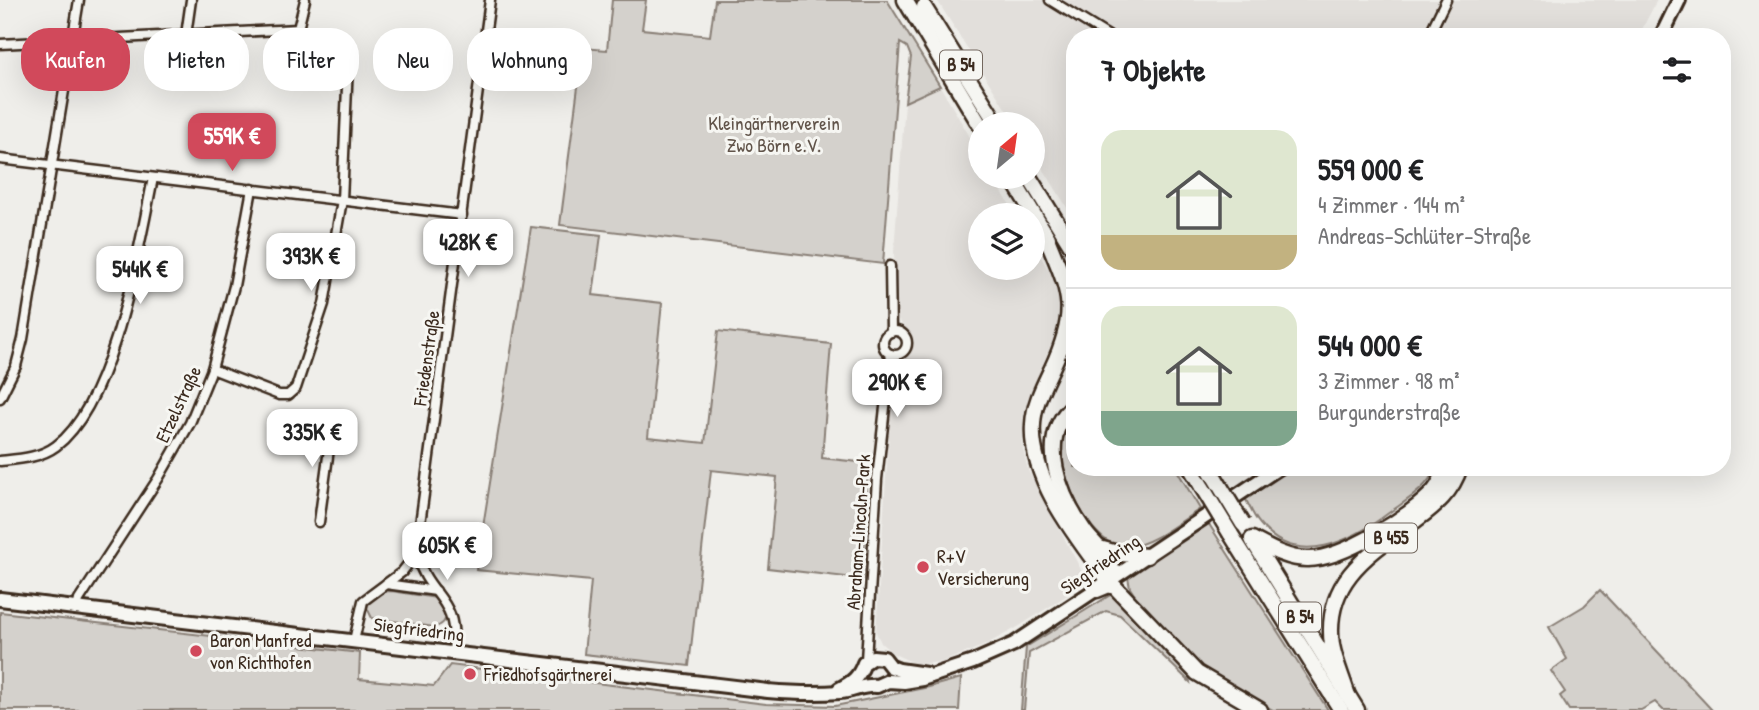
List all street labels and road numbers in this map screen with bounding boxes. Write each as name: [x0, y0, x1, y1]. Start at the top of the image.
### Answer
road number: B 54: [940, 51, 982, 80]
street label: Friedenstraße: [406, 308, 446, 408]
street label: Etzelstraße: [149, 361, 207, 447]
street label: Abraham-Lincoln-Park: [840, 453, 876, 611]
road number: B 455: [1365, 524, 1417, 552]
street label: Siegfriedring: [1055, 528, 1145, 600]
road number: B 54: [1279, 602, 1321, 632]
street label: Siegfriedring: [372, 611, 466, 647]

